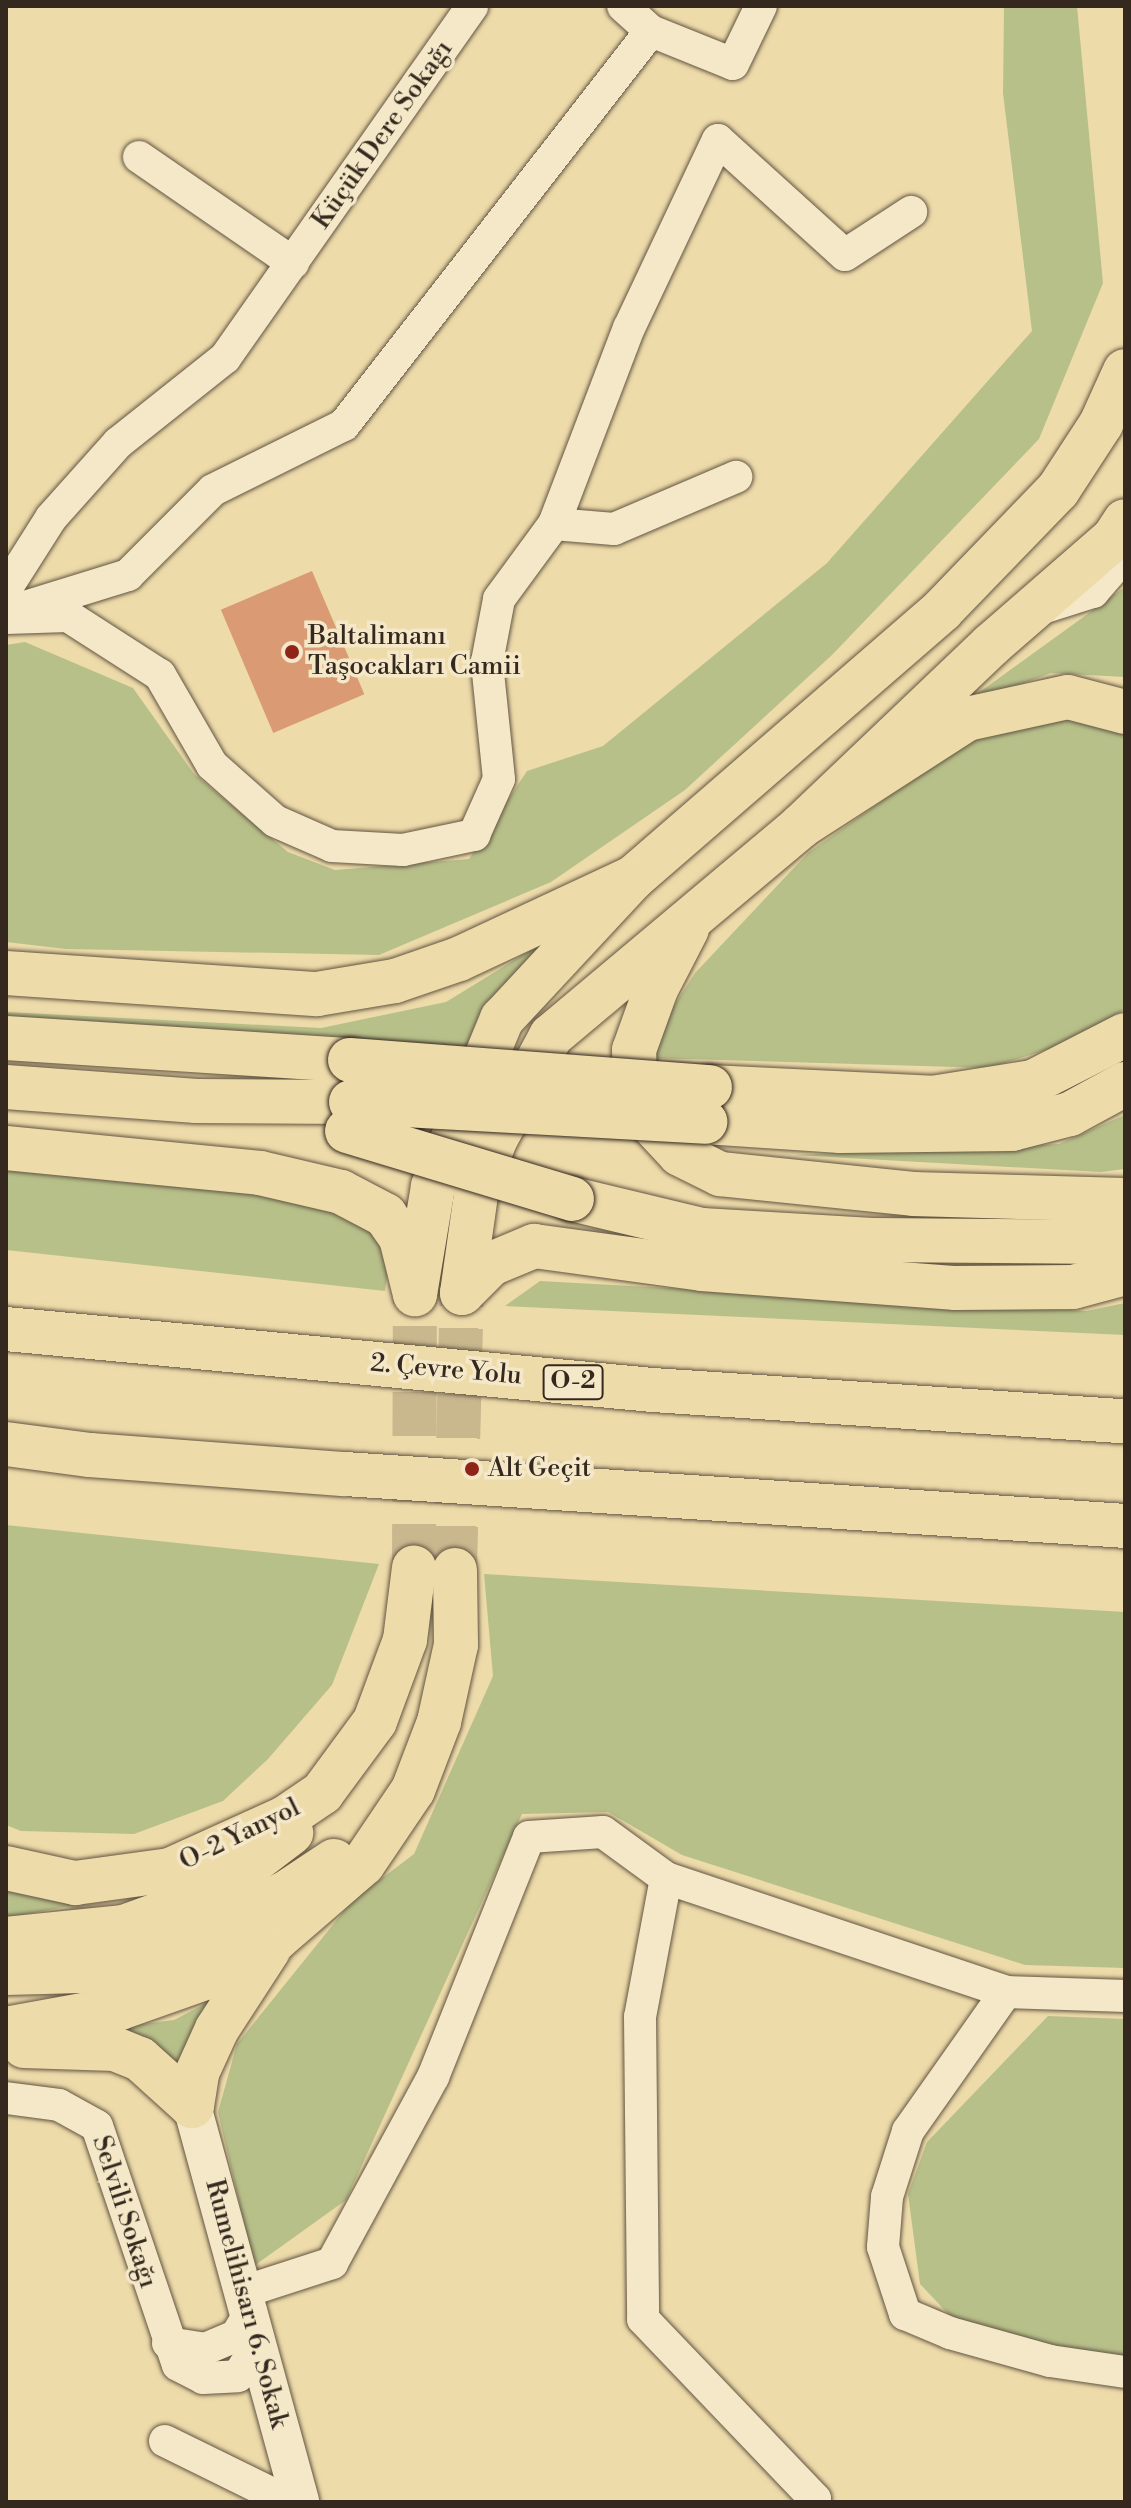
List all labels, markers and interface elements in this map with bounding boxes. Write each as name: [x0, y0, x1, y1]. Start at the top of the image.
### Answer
street label: Küçük Dere Sokağı: [306, 35, 460, 235]
place label: Baltalimanı Taşocakları Camii: [308, 621, 521, 682]
marker: Baltalimanı Taşocakları Camii: [283, 643, 301, 661]
street label: 2. Çevre Yolu: [369, 1348, 523, 1392]
road number: O-2: [541, 1362, 605, 1402]
place label: Alt Geçit: [488, 1453, 591, 1485]
marker: Alt Geçit: [463, 1460, 481, 1478]
street label: O-2 Yanyol: [175, 1792, 305, 1878]
street label: Selvili Sokağı: [85, 2132, 163, 2292]
street label: Rumelihisarı 6. Sokak: [198, 2176, 294, 2432]

